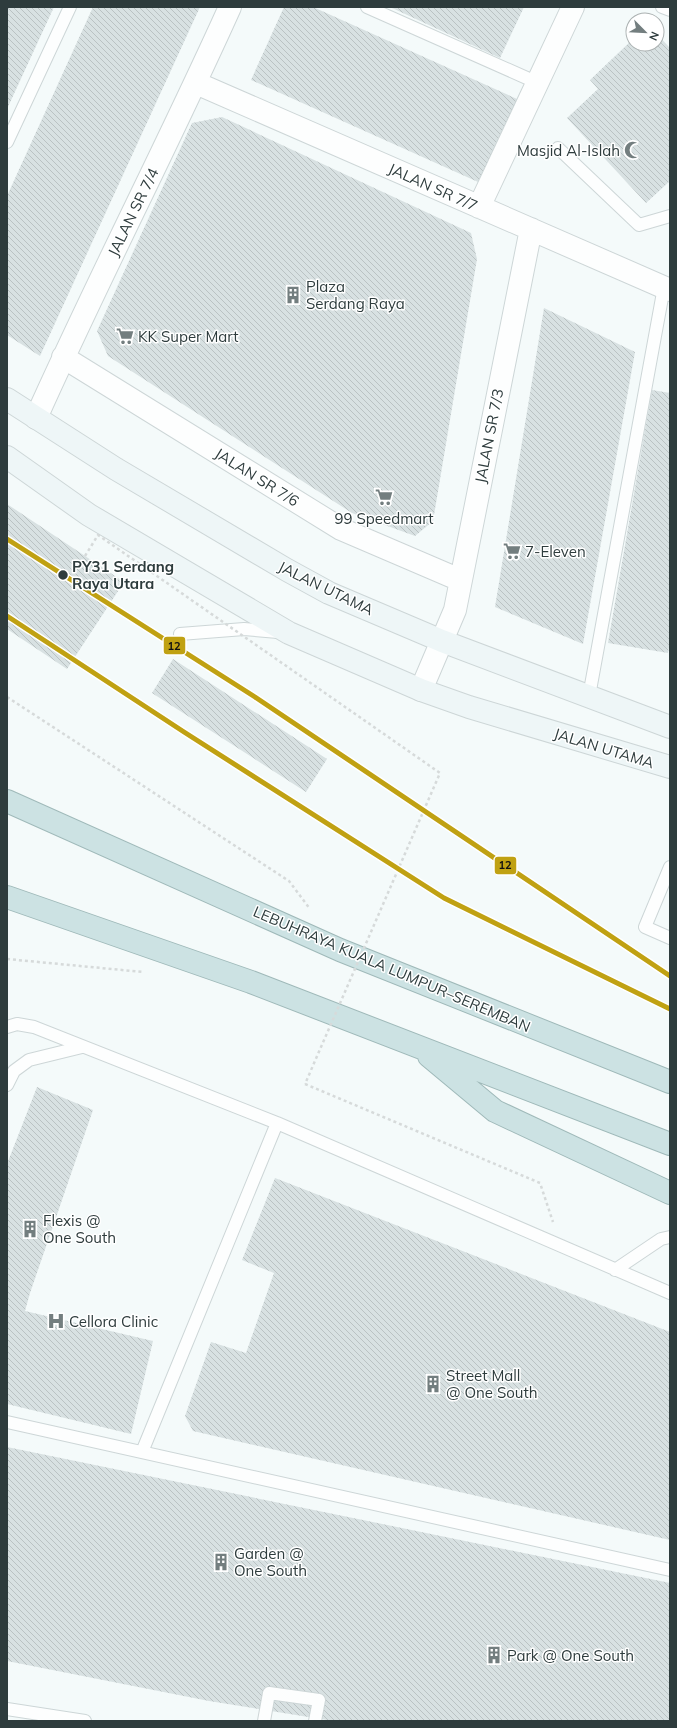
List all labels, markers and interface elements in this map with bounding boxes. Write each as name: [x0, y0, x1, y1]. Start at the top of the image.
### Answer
north arrow: [625, 12, 665, 52]
text: N: [646, 29, 662, 43]
mosque icon: Masjid Al-Islah: [623, 140, 643, 160]
place label: Masjid Al-Islah: [517, 141, 620, 160]
street label: JALAN SR 7/7: [385, 159, 481, 215]
street label: JALAN SR 7/4: [103, 165, 163, 259]
place label: Plaza Serdang Raya: [306, 277, 405, 313]
building icon: Plaza Serdang Raya: [283, 285, 303, 305]
supermarket icon: KK Super Mart: [115, 326, 135, 346]
place label: KK Super Mart: [138, 327, 238, 346]
street label: JALAN SR 7/3: [471, 387, 507, 485]
street label: JALAN SR 7/6: [211, 444, 303, 510]
supermarket icon: 99 Speedmart: [374, 487, 394, 507]
place label: 99 Speedmart: [335, 509, 433, 528]
supermarket icon: 7-Eleven: [502, 541, 522, 561]
place label: 7-Eleven: [525, 542, 586, 561]
place label: PY31 Serdang Raya Utara: [72, 557, 174, 593]
street label: JALAN UTAMA: [275, 557, 377, 619]
marker: PY31 Serdang Raya Utara: [56, 568, 70, 582]
line badge: 12: [163, 636, 186, 655]
text: 12: [167, 639, 181, 653]
street label: JALAN UTAMA: [552, 724, 656, 772]
line badge: 12: [494, 856, 517, 875]
text: 12: [498, 858, 512, 872]
street label: LEBUHRAYA KUALA LUMPUR–SEREMBAN: [251, 902, 533, 1036]
place label: Flexis @ One South: [43, 1211, 116, 1247]
building icon: Flexis @ One South: [20, 1219, 40, 1239]
hospital icon: Cellora Clinic: [46, 1311, 66, 1331]
place label: Cellora Clinic: [69, 1312, 158, 1331]
place label: Street Mall @ One South: [446, 1366, 538, 1402]
building icon: Street Mall @ One South: [423, 1374, 443, 1394]
place label: Garden @ One South: [234, 1544, 307, 1580]
building icon: Garden @ One South: [211, 1552, 231, 1572]
building icon: Park @ One South: [484, 1645, 504, 1665]
place label: Park @ One South: [507, 1646, 634, 1665]

